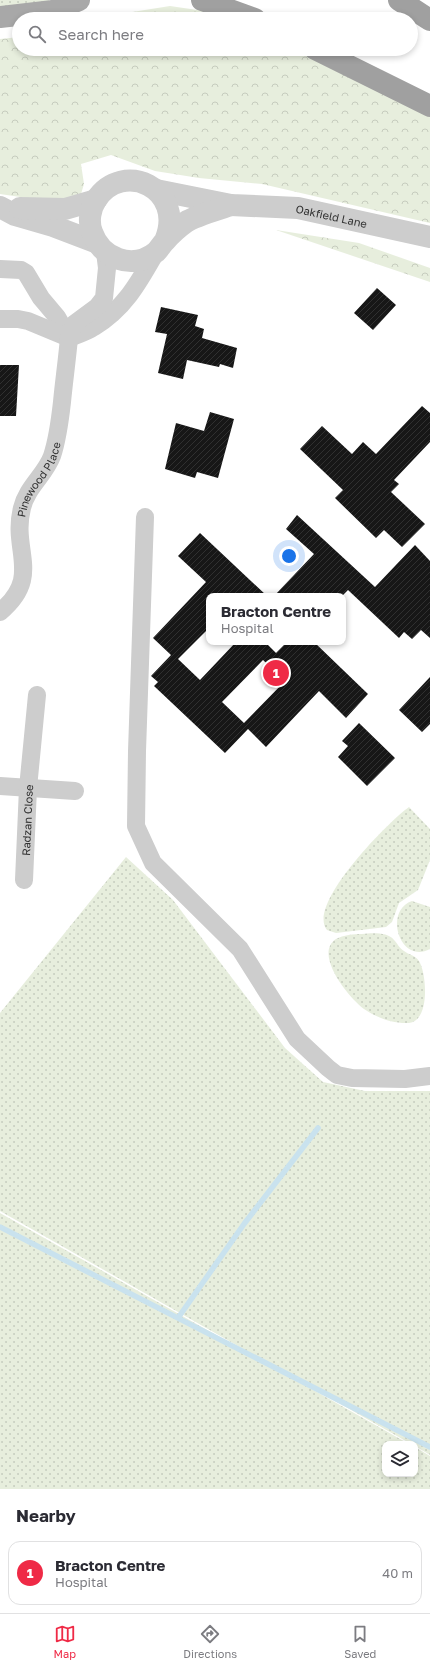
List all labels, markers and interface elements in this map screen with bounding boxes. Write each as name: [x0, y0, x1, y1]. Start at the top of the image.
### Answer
search box: [12, 12, 418, 56]
icon: search: [26, 23, 48, 45]
text: Search here: [58, 25, 144, 43]
street label: Oakfield Lane: [295, 201, 369, 230]
street label: Pinewood Place: [14, 440, 62, 518]
your location: [279, 546, 299, 566]
popup: [206, 593, 346, 645]
text: Bracton Centre: [221, 602, 331, 620]
text: Hospital: [221, 620, 274, 636]
pin: 1: [263, 658, 289, 688]
street label: Radzan Close: [19, 784, 35, 856]
map controls: [382, 1441, 418, 1477]
button: layers: [382, 1441, 418, 1477]
text: Nearby: [16, 1505, 76, 1526]
text: Bracton Centre: [55, 1556, 165, 1574]
text: 1: [27, 1565, 33, 1581]
text: 40 m: [382, 1565, 413, 1581]
text: Hospital: [55, 1574, 108, 1590]
tab: Map: [54, 1623, 76, 1660]
tab: Directions: [183, 1623, 237, 1660]
tab: Saved: [344, 1623, 376, 1660]

